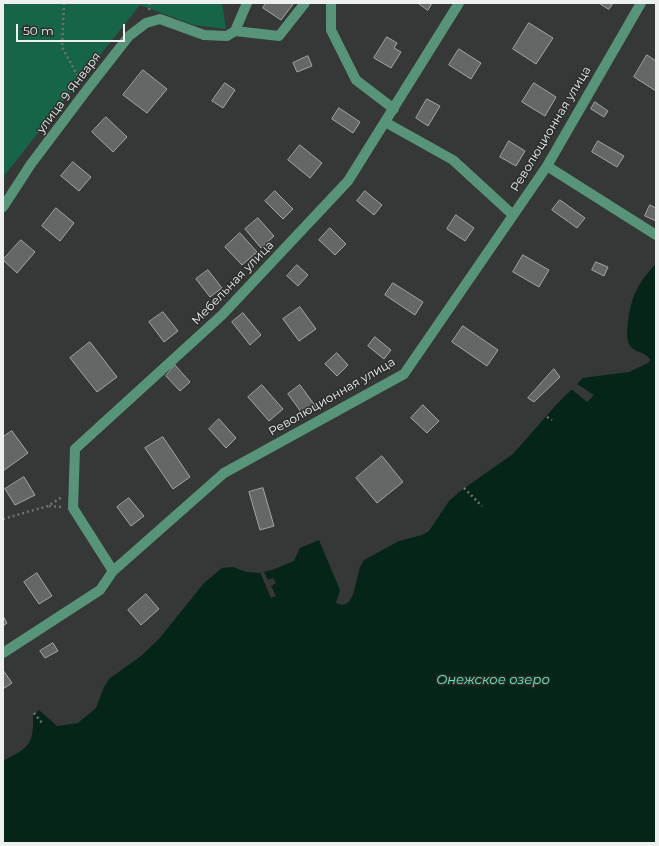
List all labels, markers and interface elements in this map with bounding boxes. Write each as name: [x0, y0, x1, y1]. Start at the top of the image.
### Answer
scale bar: [18, 16, 127, 42]
text: 50 m: [23, 23, 54, 38]
street label: улица 9 Января: [34, 50, 104, 136]
street label: Революционная улица: [508, 64, 594, 194]
street label: Мебельная улица: [189, 238, 277, 328]
street label: Революционная улица: [266, 355, 398, 439]
water label: Онежское озеро: [436, 672, 550, 688]

